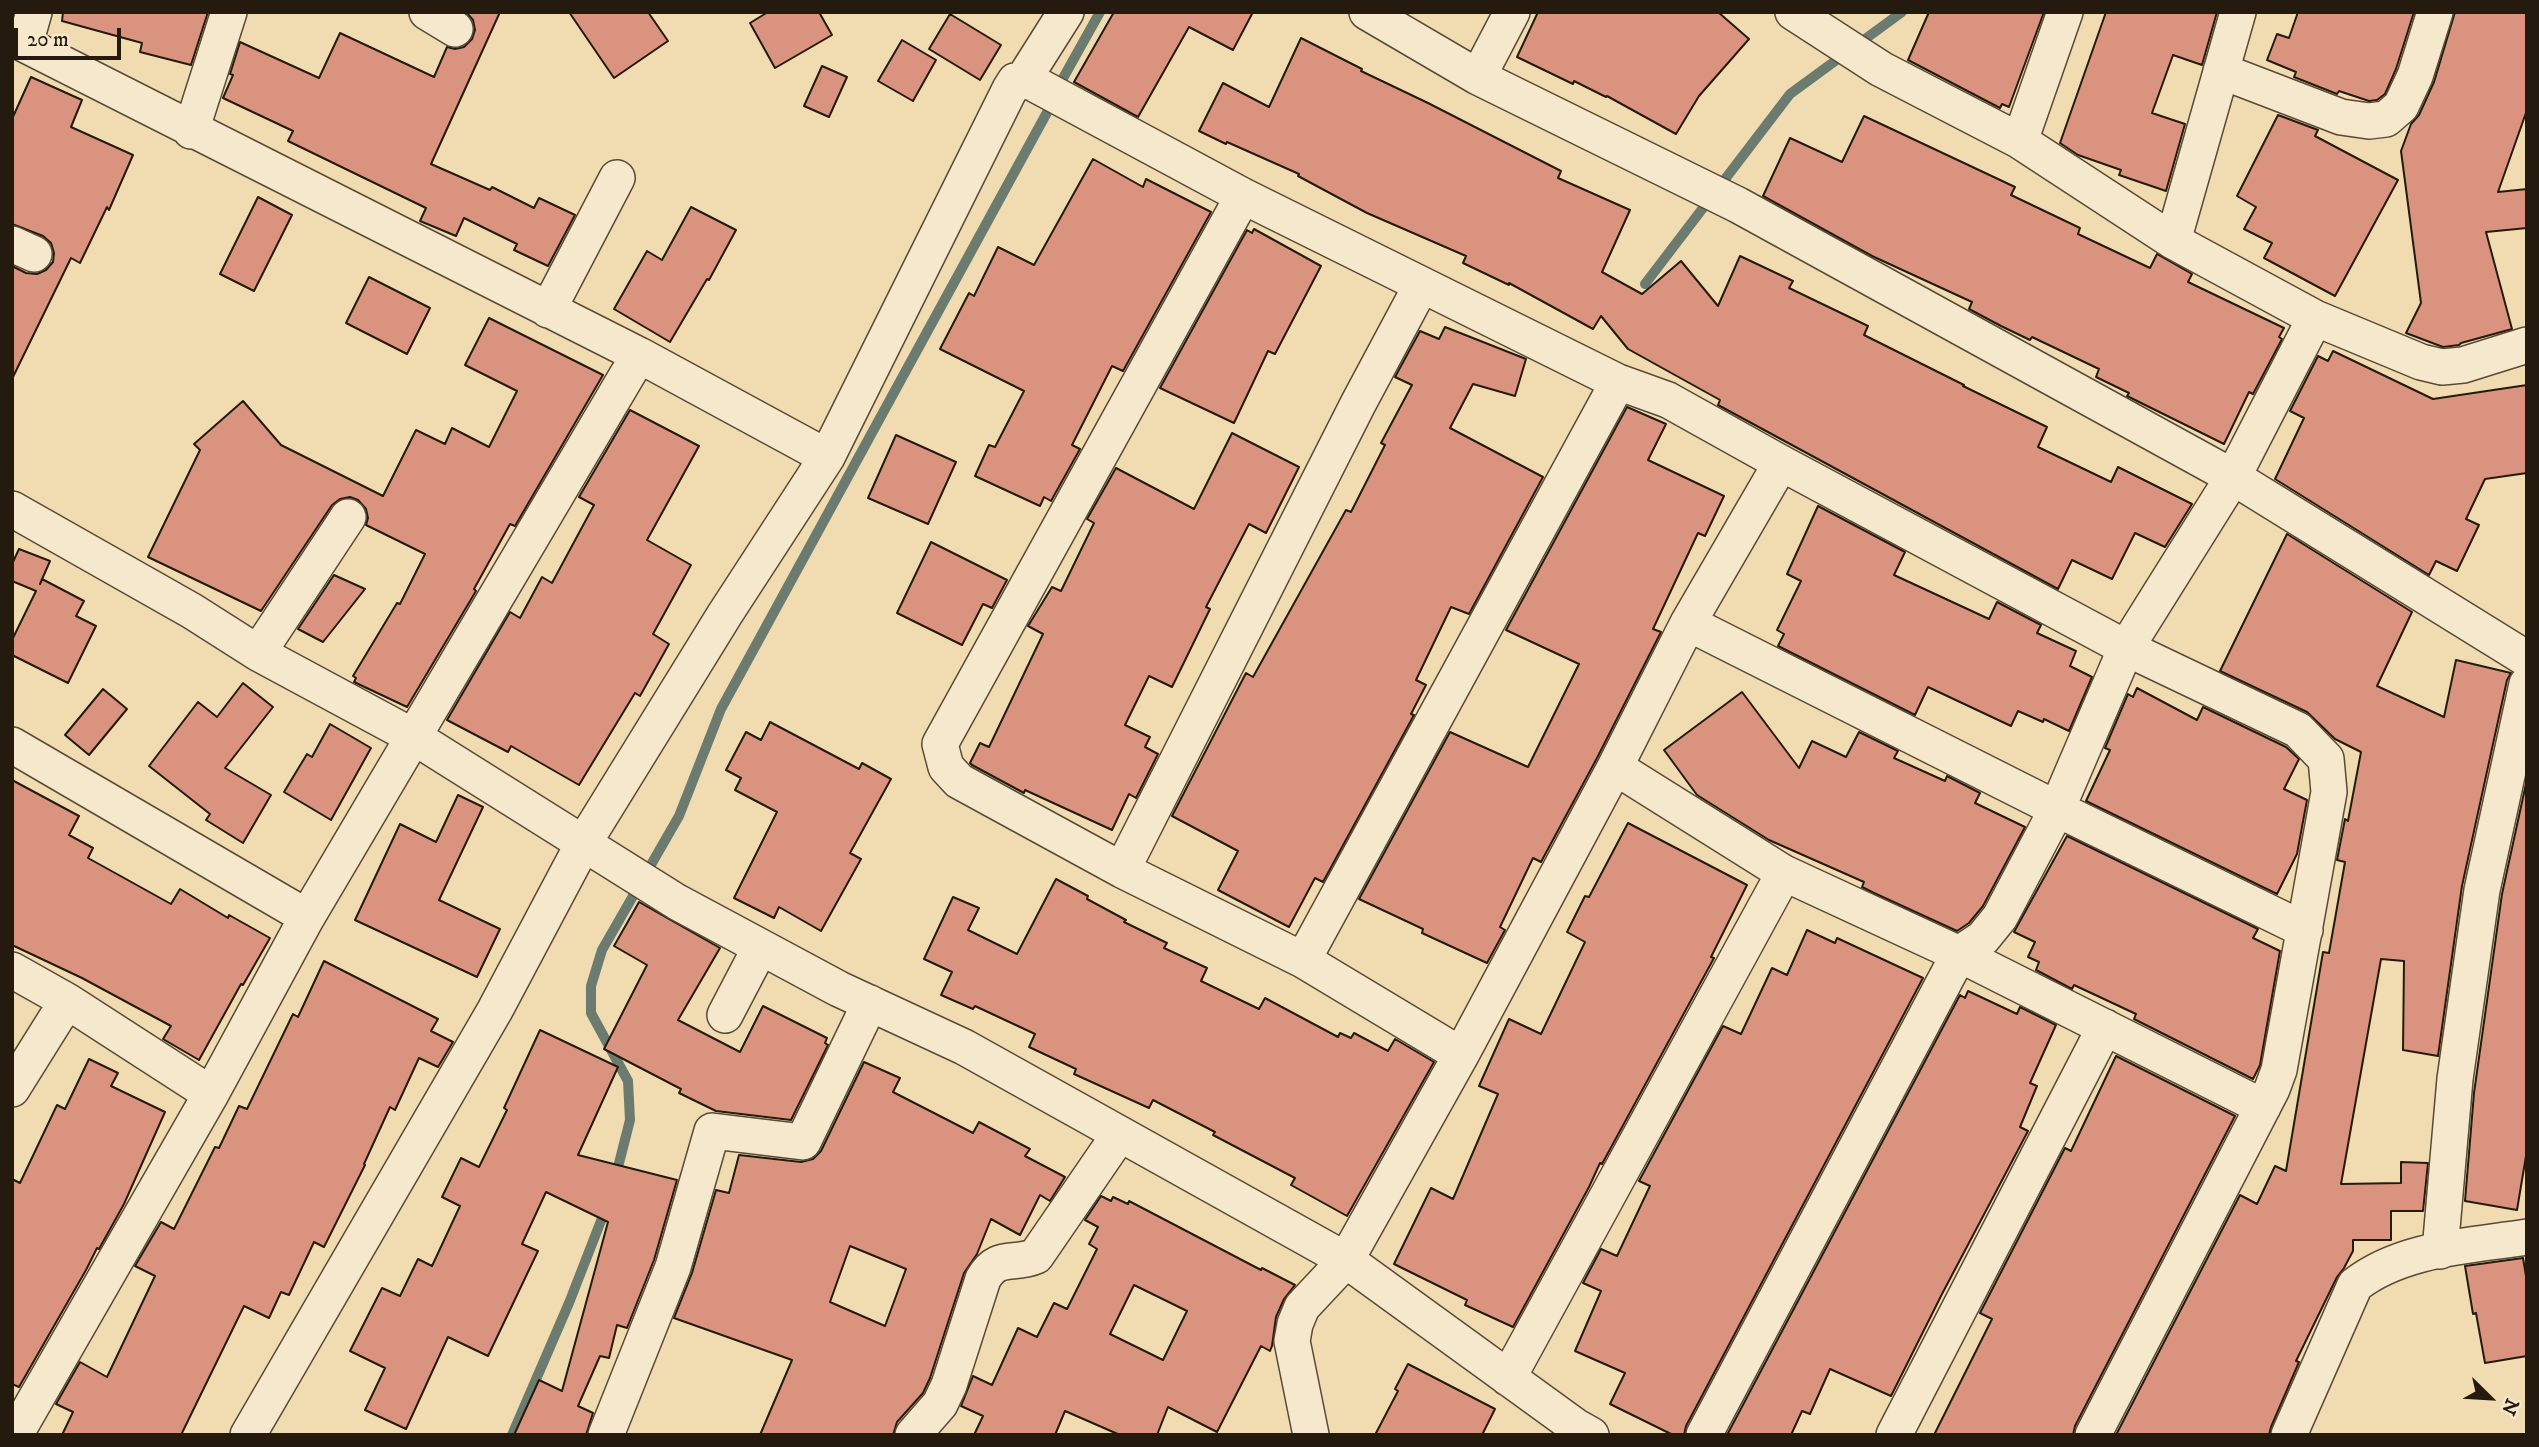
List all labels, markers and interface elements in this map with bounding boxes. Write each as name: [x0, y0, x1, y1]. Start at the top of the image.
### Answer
scale bar: [18, 14, 124, 58]
text: 20 m: [27, 27, 69, 53]
north arrow: [2455, 1363, 2525, 1433]
text: N: [2496, 1395, 2523, 1419]

